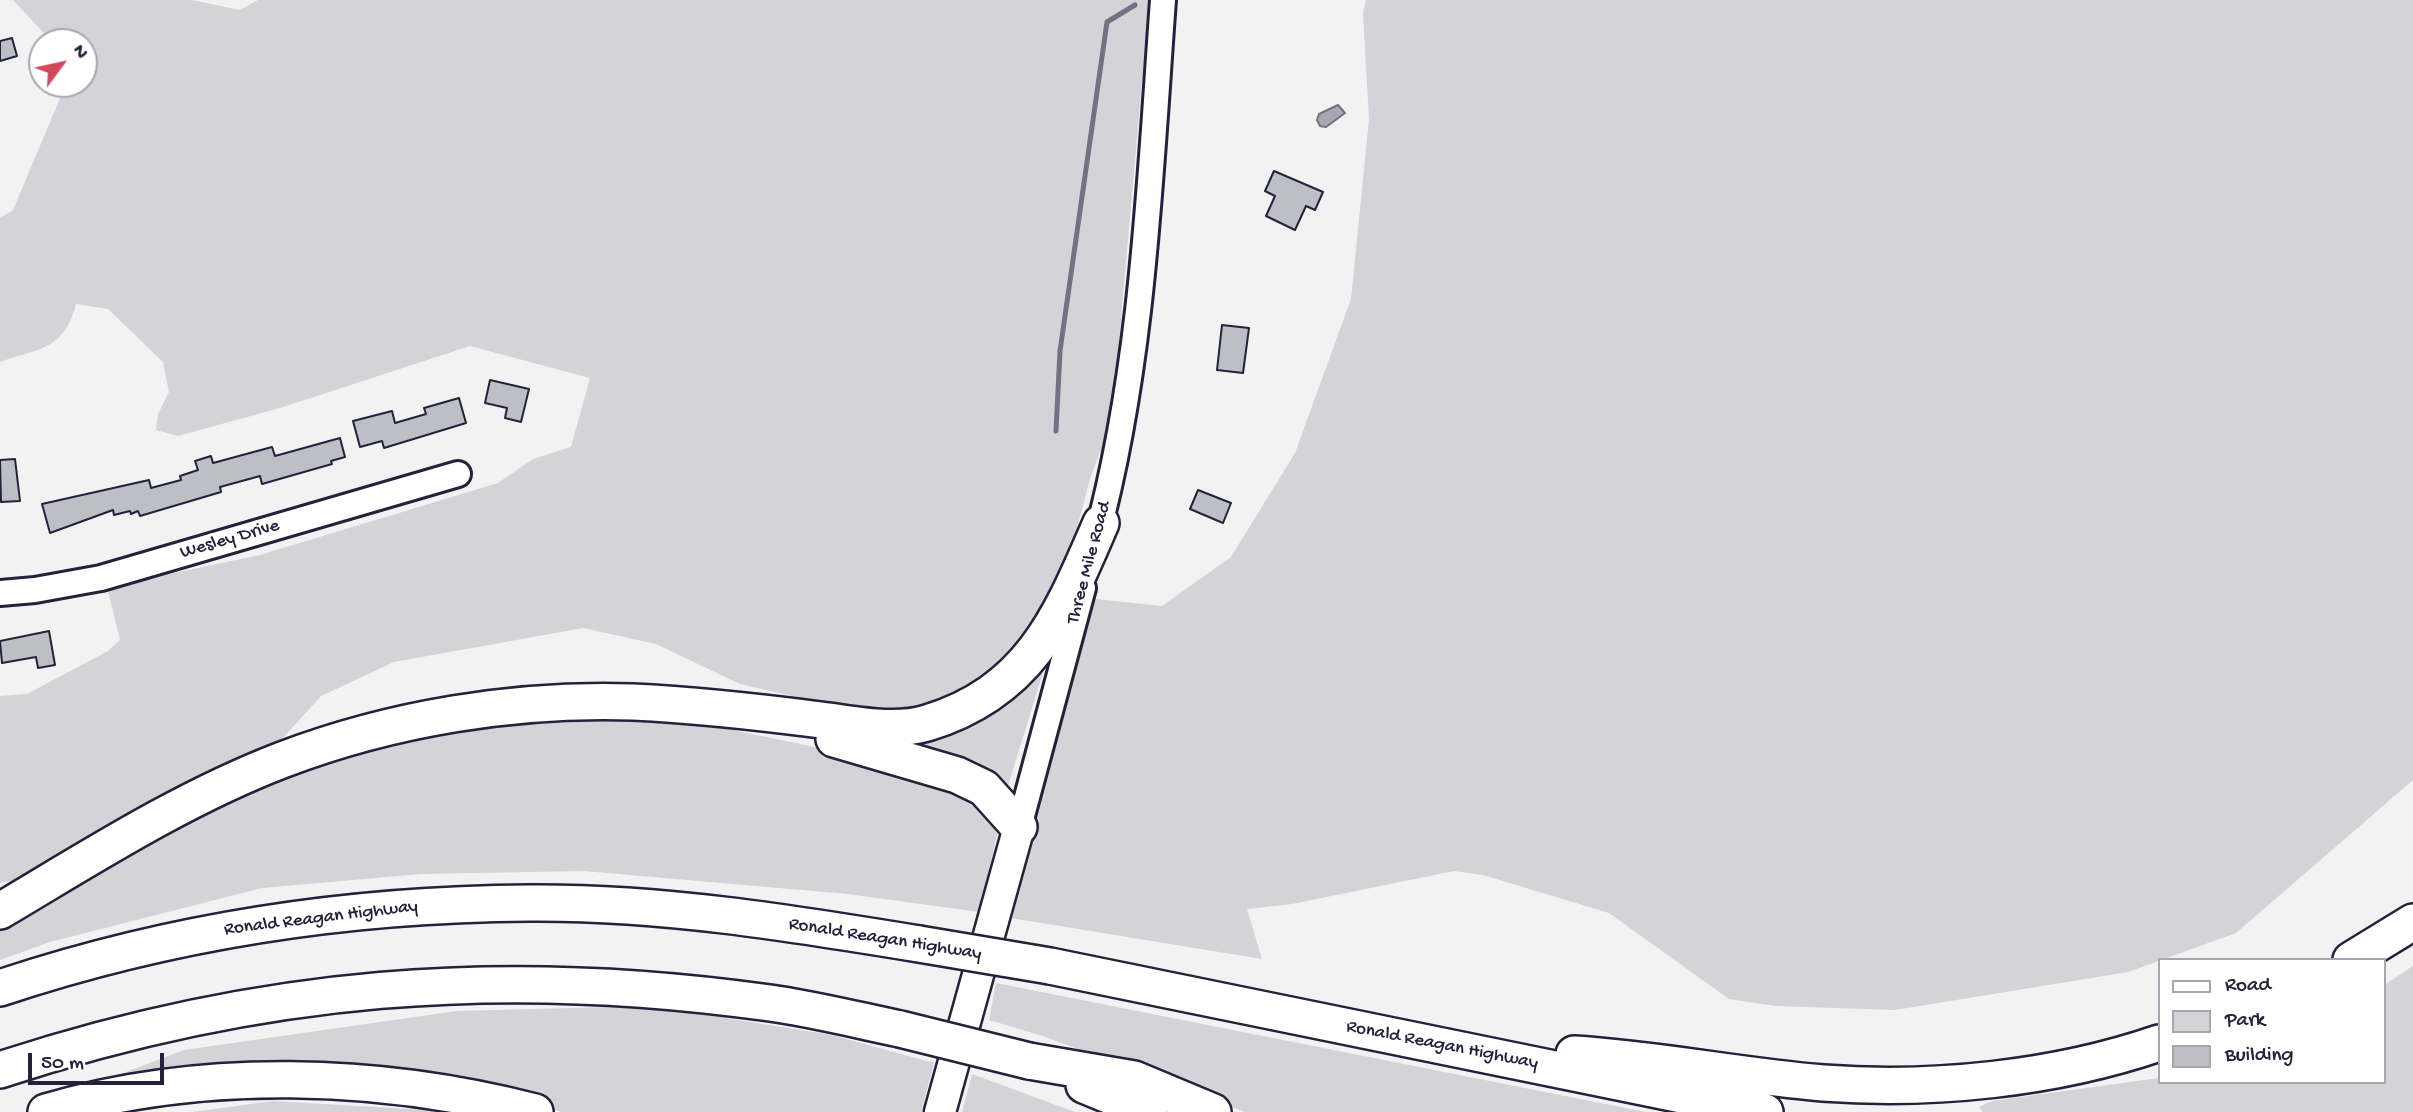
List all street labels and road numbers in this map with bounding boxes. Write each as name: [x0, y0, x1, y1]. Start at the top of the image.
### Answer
street label: Three Mile Road: [1063, 499, 1117, 627]
street label: Wesley Drive: [178, 515, 282, 565]
street label: Ronald Reagan Highway: [223, 896, 419, 942]
street label: Ronald Reagan Highway: [787, 913, 983, 967]
street label: Ronald Reagan Highway: [1344, 1016, 1540, 1076]

